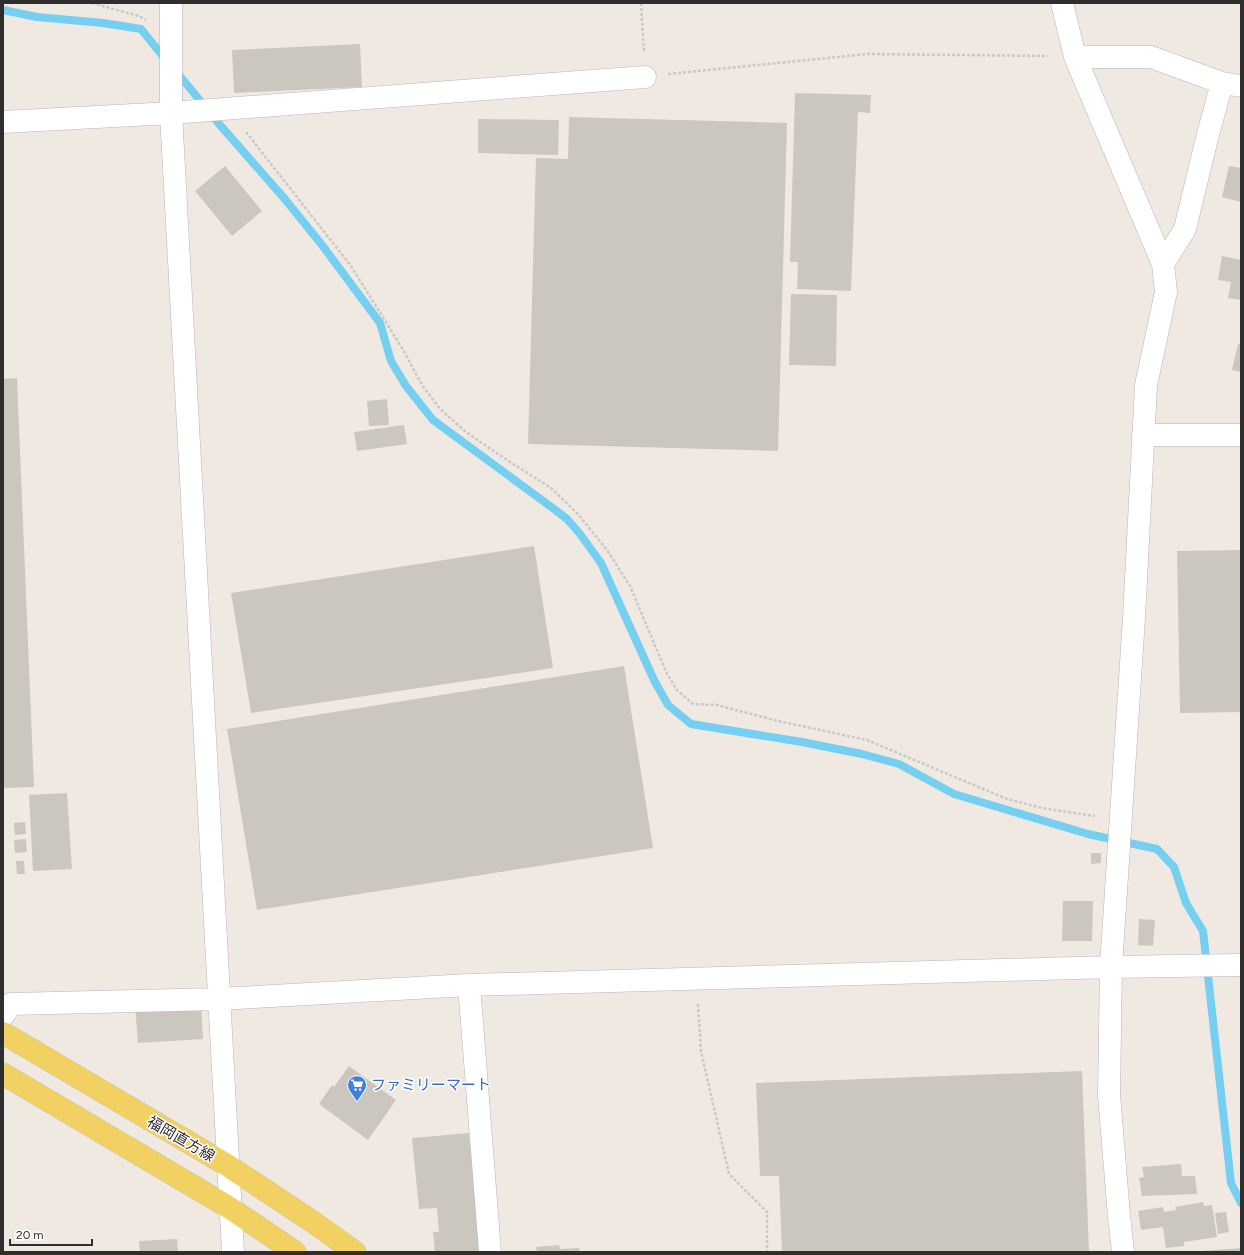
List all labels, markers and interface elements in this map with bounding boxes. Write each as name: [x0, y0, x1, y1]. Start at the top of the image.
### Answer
supermarket icon: ファミリーマート: [346, 1074, 368, 1102]
place label: ファミリーマート: [371, 1076, 491, 1094]
street label: 福岡直方線: [144, 1112, 218, 1166]
scale bar: [10, 1221, 92, 1247]
text: 20 m: [16, 1228, 44, 1242]

